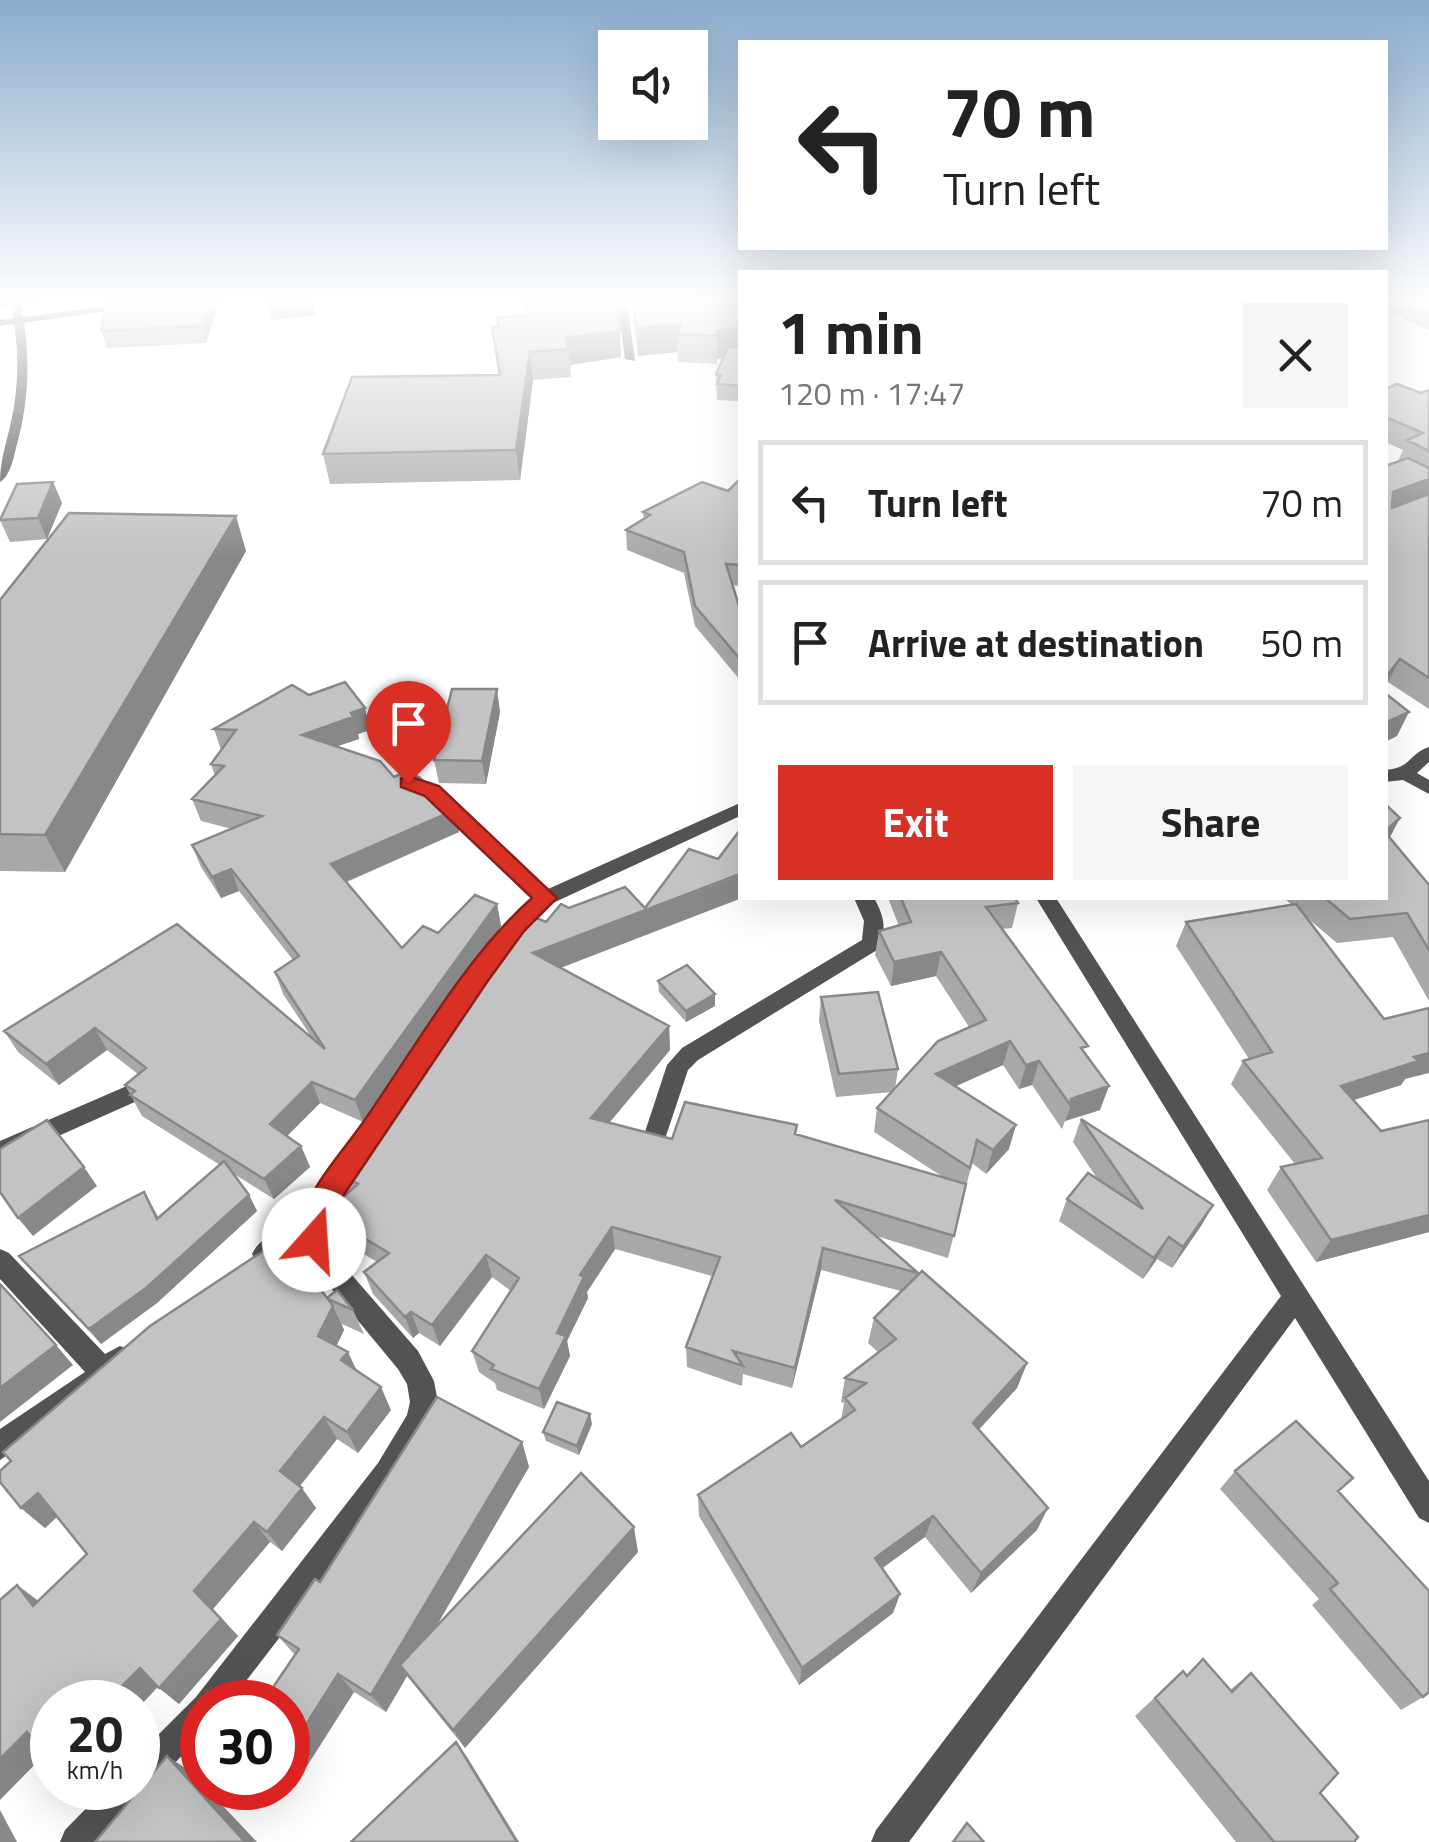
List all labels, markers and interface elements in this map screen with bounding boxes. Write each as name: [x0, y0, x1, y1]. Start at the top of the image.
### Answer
map controls: [598, 30, 708, 140]
button: sound: [598, 30, 708, 140]
text: 70 m: [943, 58, 1096, 164]
icon: left: [778, 80, 908, 210]
text: Turn left: [943, 154, 1100, 222]
text: 1 min: [778, 286, 924, 377]
button: close: [1243, 303, 1348, 408]
text: 120 m · 17:47: [778, 369, 965, 417]
text: Turn left: [868, 474, 1008, 532]
text: 70 m: [1260, 474, 1343, 532]
icon: left: [783, 475, 838, 530]
text: Arrive at destination: [868, 614, 1204, 672]
text: 50 m: [1260, 614, 1343, 672]
icon: arrive: [783, 615, 838, 670]
pin: [366, 681, 451, 784]
icon: arrive: [381, 696, 436, 751]
button: Exit: [778, 765, 1053, 880]
button: Share: [1073, 765, 1348, 880]
position arrow: [262, 1188, 366, 1292]
speed limit sign: 30: [180, 1680, 310, 1810]
text: 20: [67, 1695, 123, 1771]
text: km/h: [67, 1751, 123, 1789]

